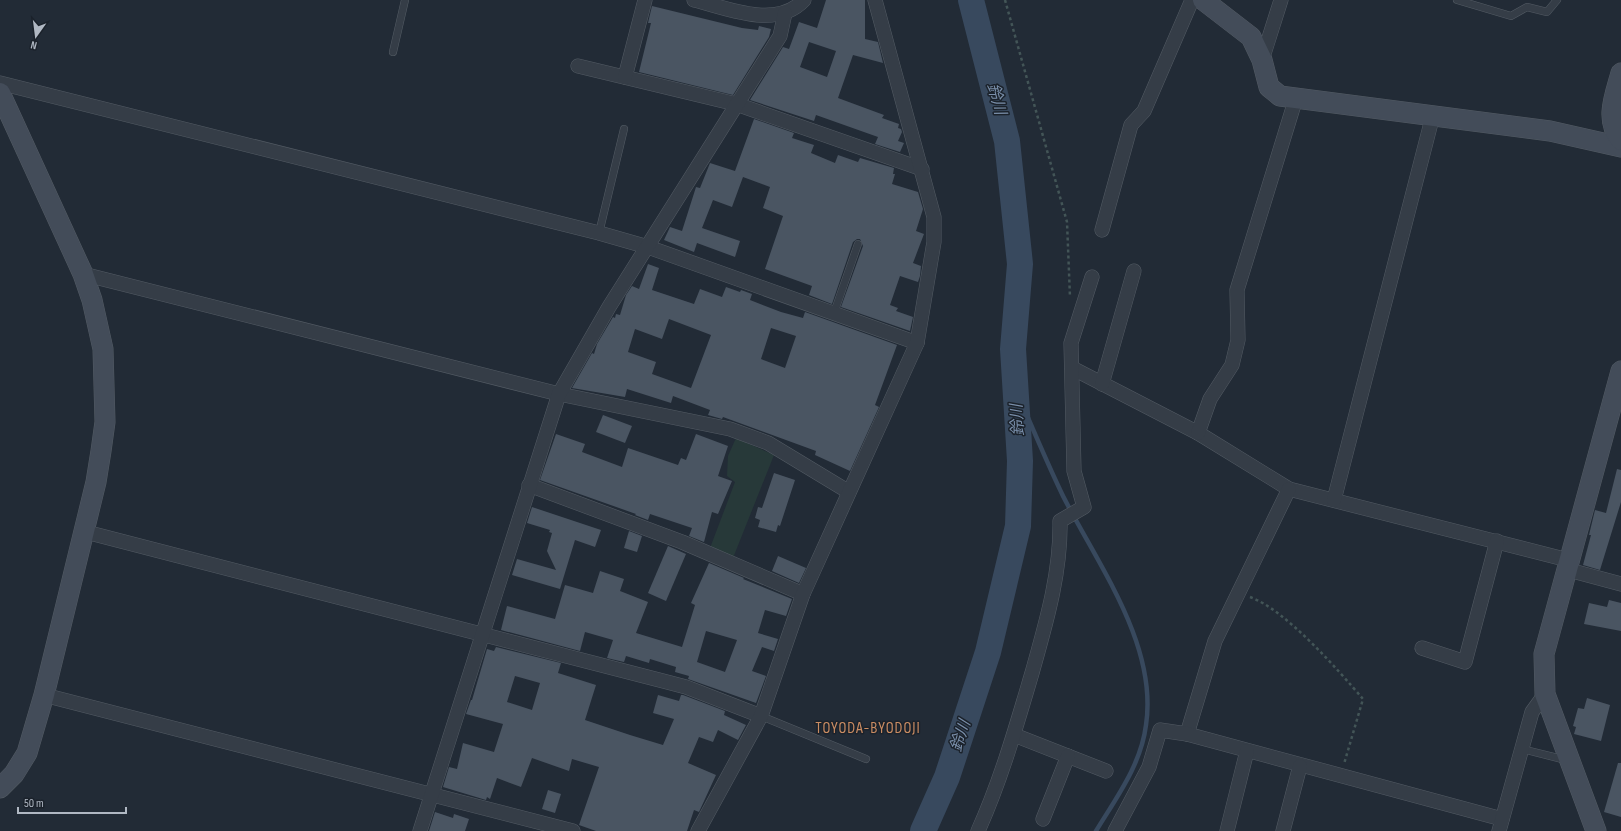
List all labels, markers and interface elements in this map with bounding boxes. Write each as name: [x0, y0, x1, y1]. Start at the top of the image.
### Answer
north arrow: [16, 16, 56, 56]
text: N: [29, 38, 38, 52]
water label: 鈴川: [983, 81, 1010, 119]
water label: 鈴川: [1007, 401, 1029, 437]
water label: 鈴川: [947, 716, 976, 754]
district label: TOYODA-BYODOJI: [815, 719, 921, 738]
scale bar: [18, 789, 126, 815]
text: 50 m: [24, 796, 44, 811]

